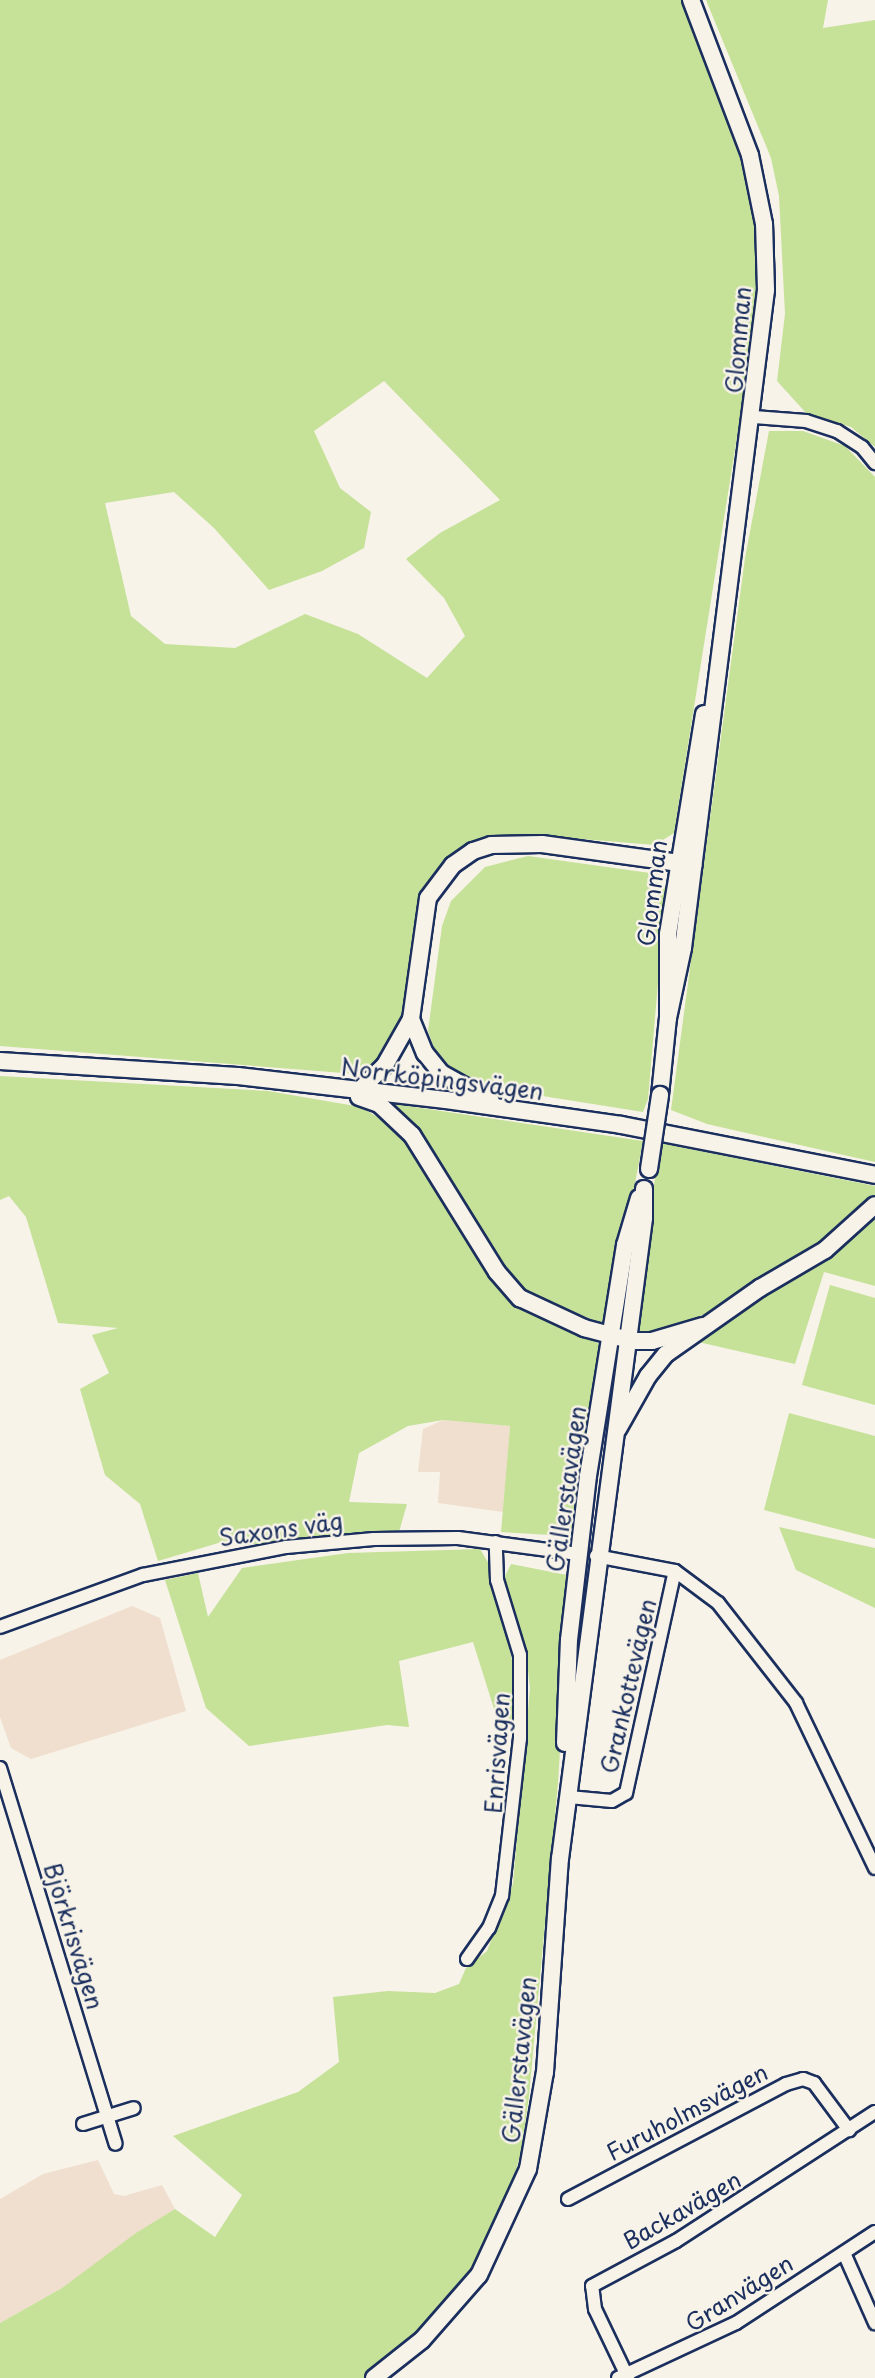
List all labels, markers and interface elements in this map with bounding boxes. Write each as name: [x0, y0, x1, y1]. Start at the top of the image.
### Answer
street label: Glomman: [720, 286, 756, 394]
street label: Glomman: [632, 838, 672, 948]
street label: Norrköpingsvägen: [339, 1053, 545, 1105]
street label: Gällerstavägen: [541, 1404, 591, 1574]
street label: Saxons väg: [217, 1507, 345, 1551]
street label: Grankottevägen: [594, 1596, 662, 1776]
street label: Enrisvägen: [479, 1692, 515, 1814]
street label: Björkrisvägen: [39, 1859, 109, 2013]
street label: Gällerstavägen: [497, 1975, 541, 2145]
street label: Furuholmsvägen: [602, 2058, 772, 2166]
street label: Backavägen: [618, 2165, 746, 2255]
street label: Granvägen: [680, 2249, 798, 2337]

